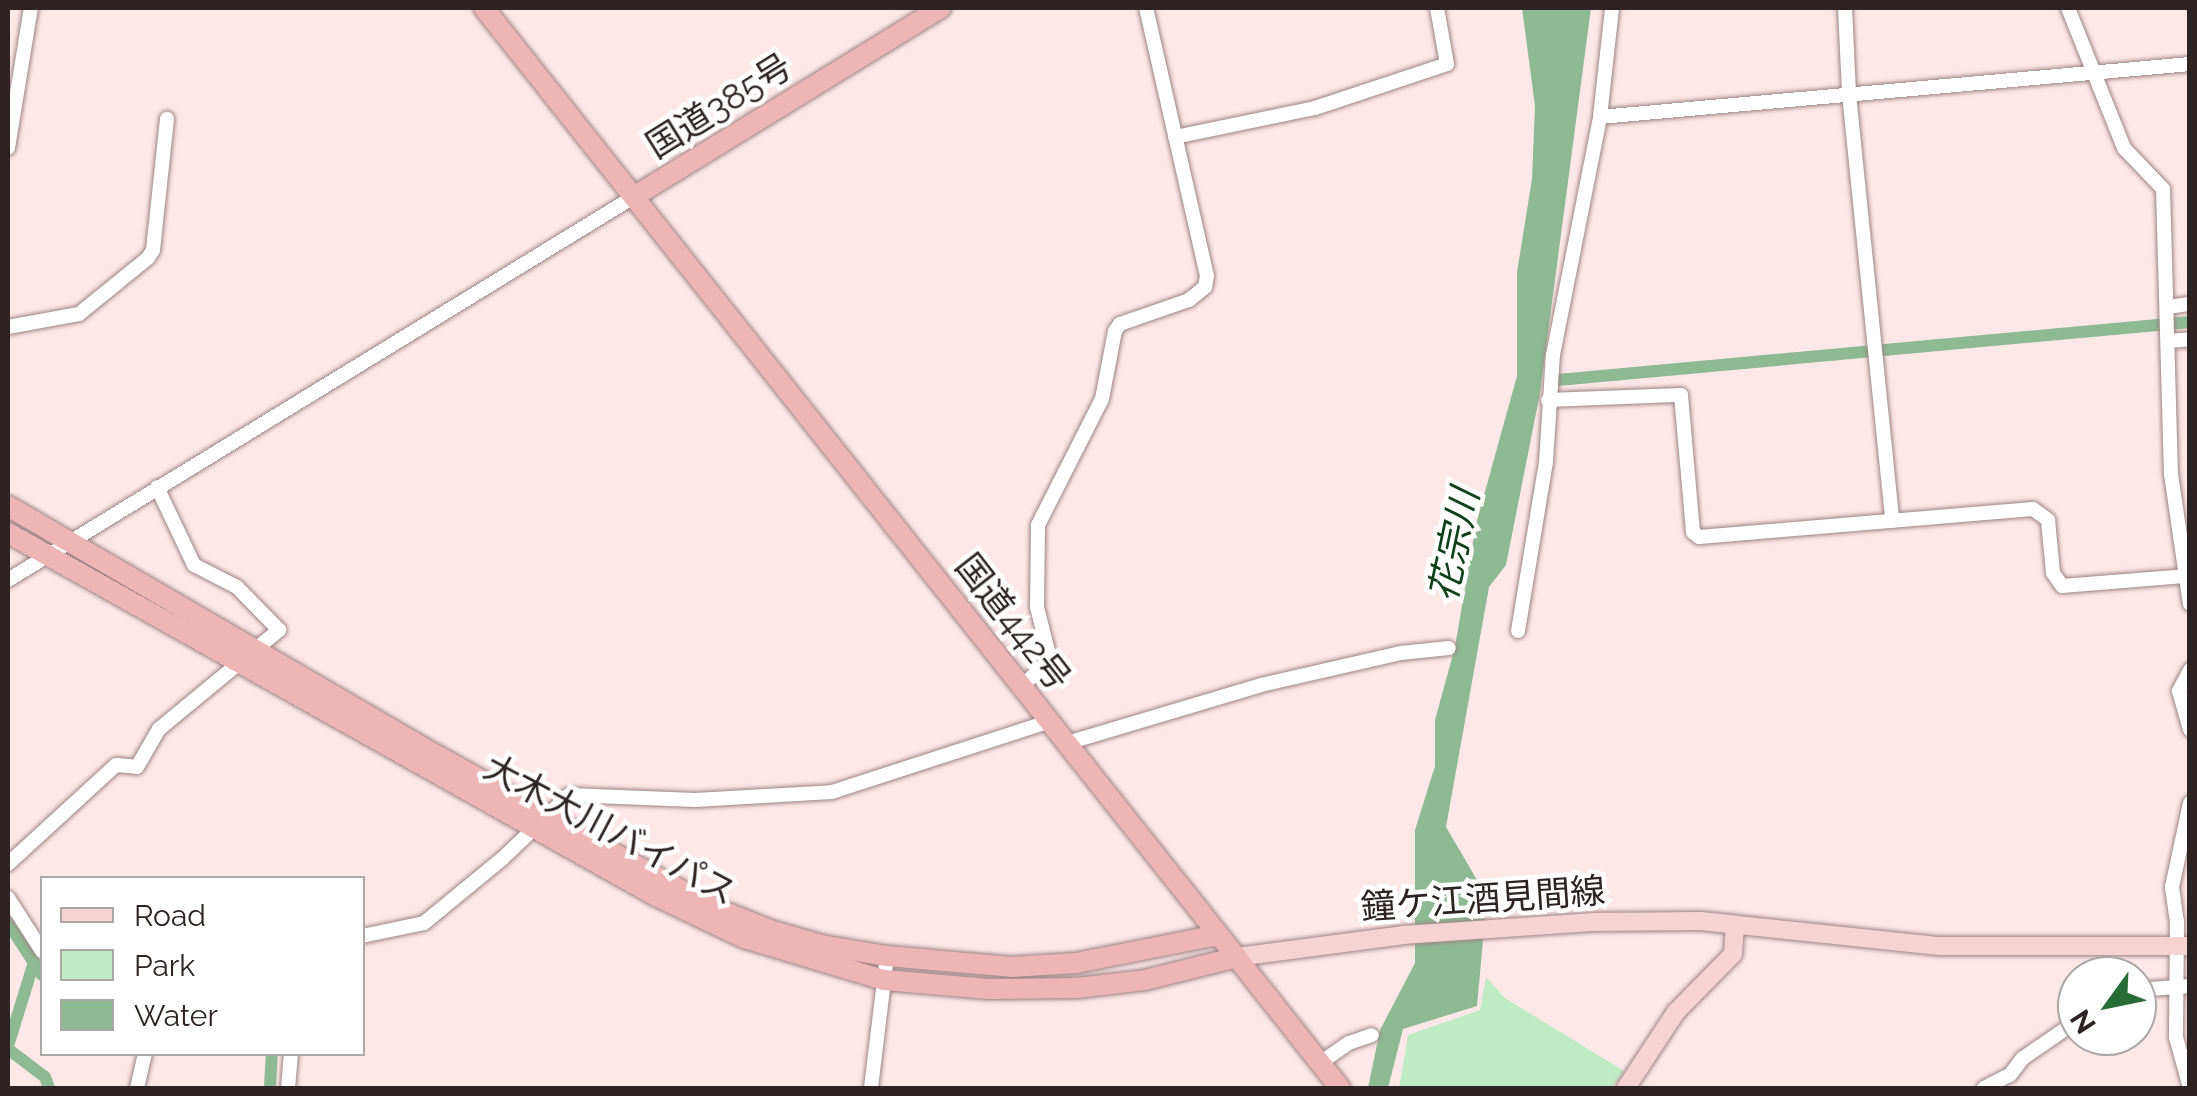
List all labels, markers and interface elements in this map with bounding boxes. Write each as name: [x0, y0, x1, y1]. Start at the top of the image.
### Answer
street label: 国道385号: [639, 45, 799, 167]
water label: 花宗川: [1420, 485, 1488, 605]
street label: 国道442号: [947, 545, 1079, 699]
street label: 大木大川バイパス: [477, 746, 743, 914]
street label: 鐘ケ江酒見間線: [1359, 870, 1607, 928]
legend: [40, 876, 365, 1056]
text: Road: [134, 898, 206, 933]
text: Park: [134, 948, 195, 983]
north arrow: [2057, 956, 2157, 1056]
text: Water: [134, 998, 218, 1033]
text: N: [2063, 1004, 2103, 1039]

